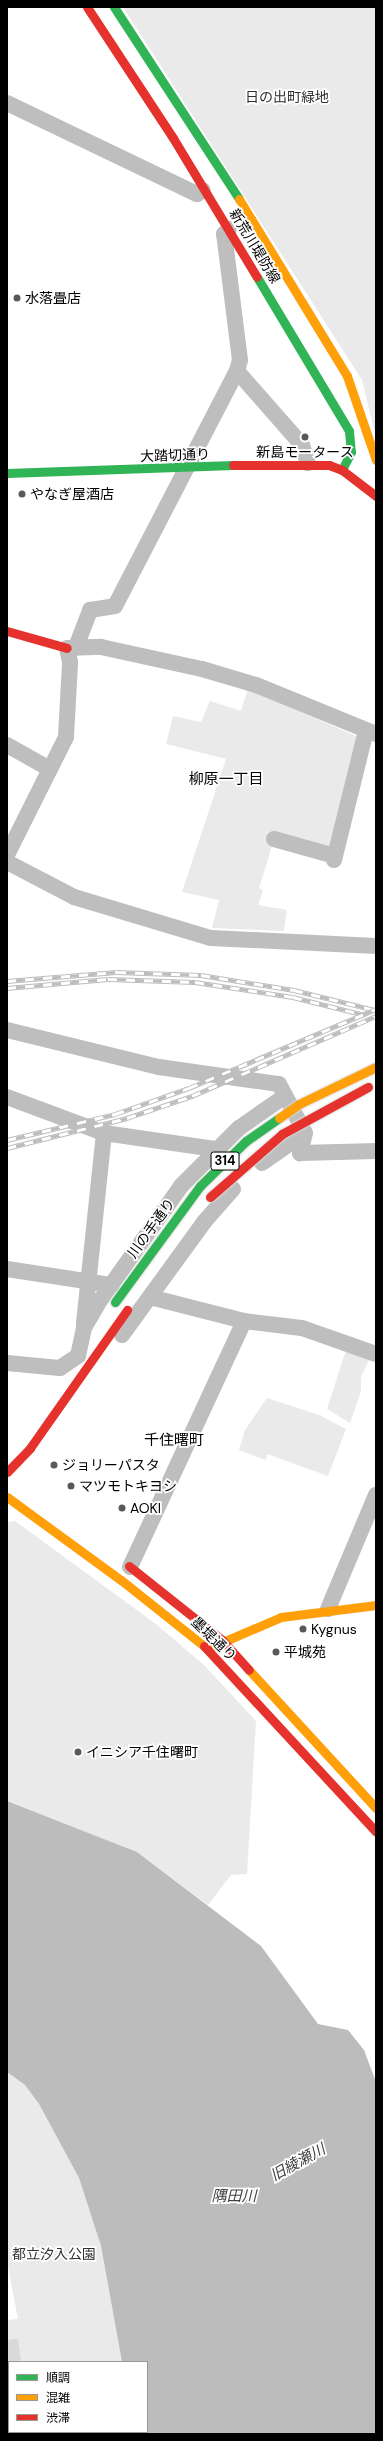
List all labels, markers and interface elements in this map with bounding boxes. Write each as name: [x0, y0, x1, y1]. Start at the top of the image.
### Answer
park label: 日の出町緑地: [245, 89, 329, 105]
street label: 新荒川堤防線: [226, 206, 284, 286]
place label: 水落畳店: [25, 290, 81, 306]
marker: 水落畳店: [12, 293, 22, 303]
marker: 新島モータース: [300, 432, 310, 442]
place label: 新島モータース: [256, 444, 354, 460]
street label: 大踏切通り: [140, 445, 210, 465]
place label: やなぎ屋酒店: [30, 486, 114, 502]
marker: やなぎ屋酒店: [17, 489, 27, 499]
district label: 柳原一丁目: [189, 771, 263, 789]
road number: 314: [210, 1150, 240, 1172]
street label: 川の手通り: [124, 1195, 178, 1261]
district label: 千住曙町: [144, 1432, 204, 1450]
place label: ジョリーパスタ: [62, 1457, 160, 1473]
marker: ジョリーパスタ: [49, 1460, 59, 1470]
place label: マツモトキヨシ: [79, 1478, 177, 1494]
marker: マツモトキヨシ: [66, 1481, 76, 1491]
place label: AOKI: [130, 1500, 161, 1516]
marker: AOKI: [117, 1503, 127, 1513]
street label: 墨堤通り: [188, 1614, 240, 1664]
place label: Kygnus: [311, 1621, 357, 1637]
marker: Kygnus: [298, 1624, 308, 1634]
place label: 平城苑: [284, 1644, 326, 1660]
marker: 平城苑: [271, 1647, 281, 1657]
place label: イニシア千住曙町: [86, 1744, 198, 1760]
marker: イニシア千住曙町: [73, 1747, 83, 1757]
water label: 旧綾瀬川: [267, 2141, 329, 2185]
water label: 隅田川: [212, 2188, 256, 2206]
park label: 都立汐入公園: [12, 2246, 96, 2262]
legend: [8, 2361, 148, 2433]
text: 順調: [46, 2370, 70, 2386]
text: 混雑: [46, 2390, 70, 2406]
text: 渋滞: [46, 2410, 70, 2426]

